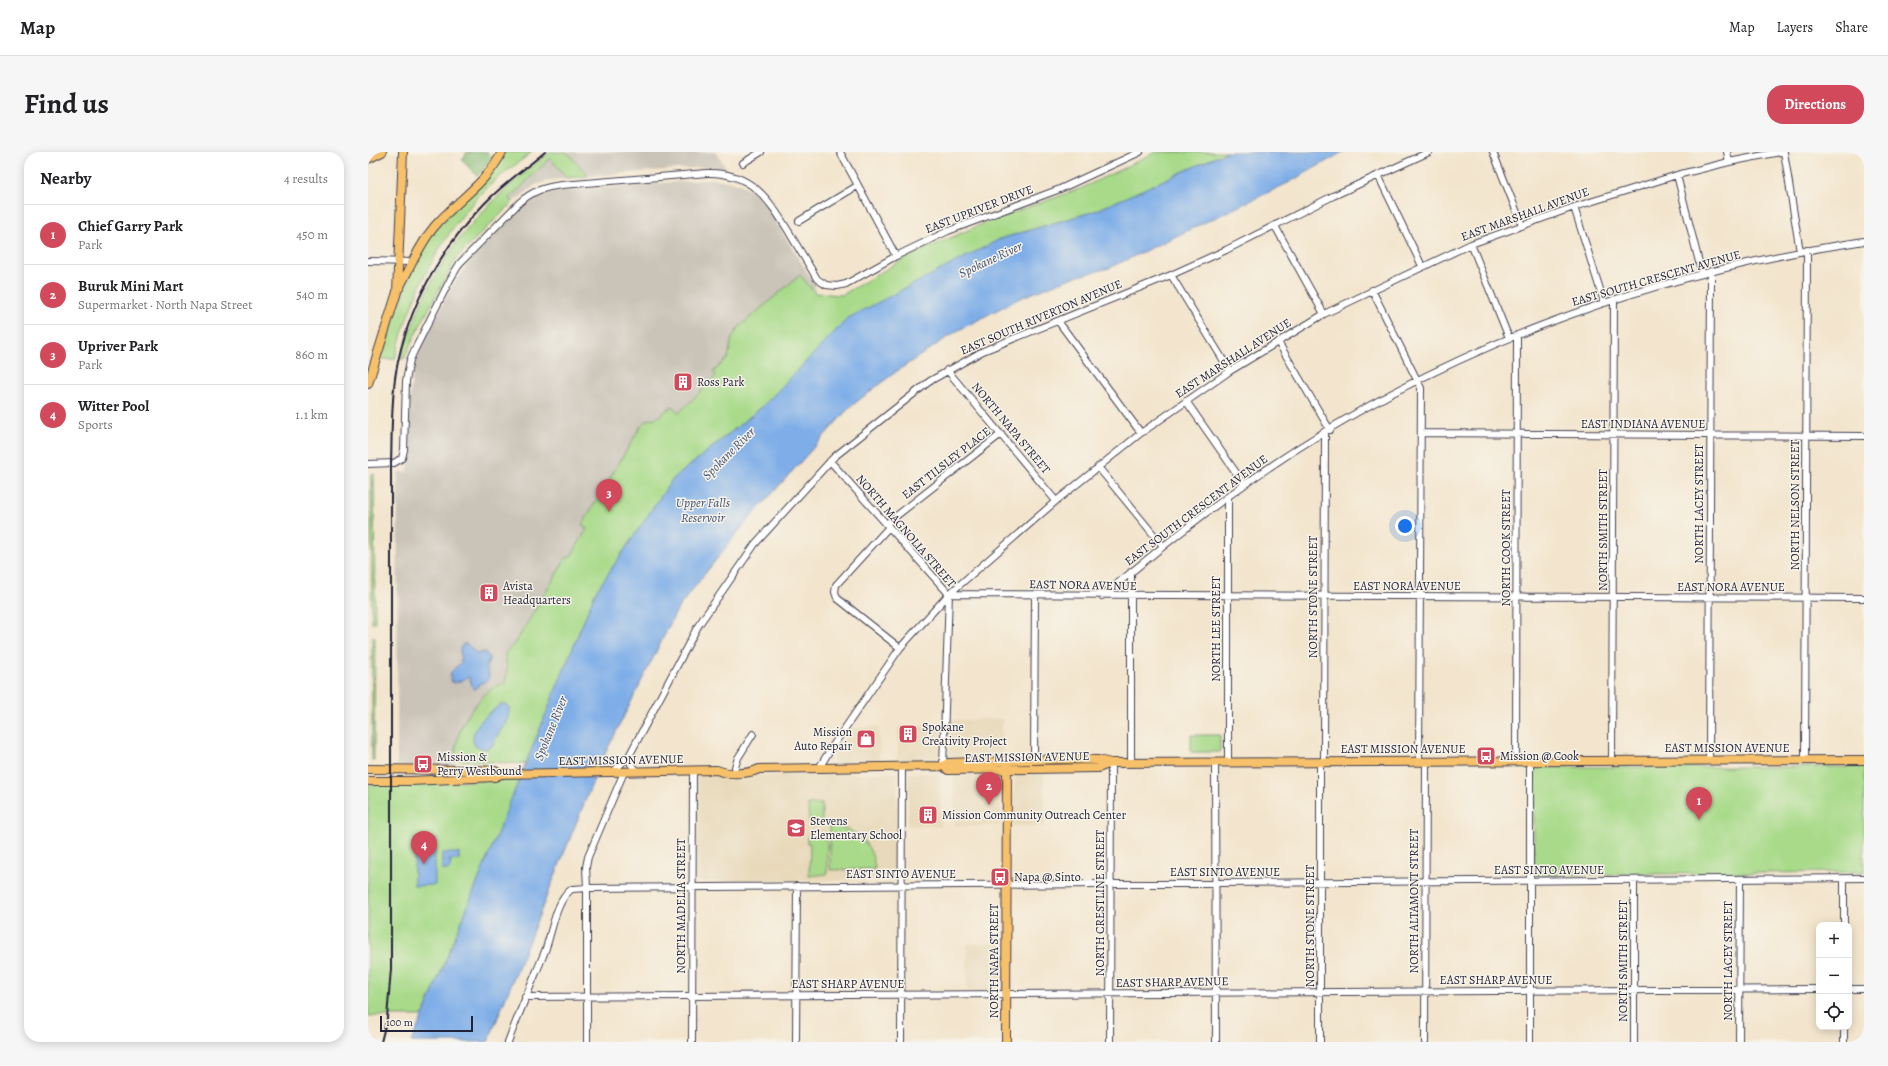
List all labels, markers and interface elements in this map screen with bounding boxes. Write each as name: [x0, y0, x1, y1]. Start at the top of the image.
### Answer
text: Map: [20, 15, 55, 41]
text: Map: [1729, 18, 1755, 37]
text: Layers: [1777, 18, 1813, 37]
text: Share: [1835, 18, 1868, 37]
text: Find us: [24, 85, 109, 123]
button: Directions: [1767, 85, 1864, 124]
text: Nearby: [40, 167, 91, 190]
text: 4 results: [284, 170, 328, 187]
street label: EAST UPRIVER DRIVE: [923, 181, 1035, 237]
street label: EAST MARSHALL AVENUE: [1459, 183, 1591, 245]
text: Chief Garry Park: [78, 216, 183, 236]
text: 1: [51, 226, 55, 243]
text: 450 m: [296, 226, 328, 243]
text: Park: [78, 236, 102, 253]
water label: Spokane River: [956, 237, 1025, 282]
street label: EAST SOUTH CRESCENT AVENUE: [1570, 246, 1742, 310]
text: Buruk Mini Mart: [78, 276, 184, 296]
street label: EAST SOUTH RIVERTON AVENUE: [958, 276, 1124, 358]
text: 2: [50, 286, 56, 303]
text: 540 m: [296, 286, 328, 303]
text: Supermarket · North Napa Street: [78, 296, 252, 313]
street label: EAST MARSHALL AVENUE: [1172, 314, 1294, 402]
text: Upriver Park: [78, 336, 158, 356]
text: 3: [50, 346, 56, 363]
text: 860 m: [295, 346, 328, 363]
text: Park: [78, 356, 102, 373]
building icon: Ross Park: [672, 371, 694, 393]
place label: Ross Park: [697, 374, 745, 390]
street label: NORTH NAPA STREET: [968, 379, 1054, 477]
text: Witter Pool: [78, 396, 149, 416]
text: 4: [50, 406, 56, 423]
text: 1.1 km: [295, 406, 328, 423]
text: Sports: [78, 416, 113, 433]
street label: EAST INDIANA AVENUE: [1581, 416, 1705, 432]
water label: Spokane River: [698, 423, 759, 483]
street label: EAST TILSLEY PLACE: [898, 423, 994, 503]
street label: NORTH NELSON STREET: [1787, 439, 1803, 570]
street label: NORTH LACEY STREET: [1691, 444, 1707, 564]
street label: EAST SOUTH CRESCENT AVENUE: [1121, 451, 1271, 569]
street label: NORTH SMITH STREET: [1595, 469, 1611, 591]
street label: NORTH MAGNOLIA STREET: [853, 471, 960, 591]
pin: 3: [596, 479, 622, 512]
street label: NORTH COOK STREET: [1498, 489, 1514, 607]
water label: Upper Falls Reservoir: [676, 494, 731, 526]
your location: [1395, 516, 1415, 536]
street label: NORTH STONE STREET: [1305, 535, 1321, 658]
street label: EAST NORA AVENUE: [1029, 576, 1137, 594]
street label: NORTH LEE STREET: [1208, 576, 1224, 682]
place label: Avista Headquarters: [502, 578, 571, 608]
street label: EAST NORA AVENUE: [1353, 578, 1461, 594]
street label: EAST NORA AVENUE: [1677, 579, 1785, 595]
building icon: Avista Headquarters: [478, 582, 500, 604]
water label: Spokane River: [530, 693, 571, 763]
place label: Spokane Creativity Project: [922, 719, 1007, 749]
building icon: Spokane Creativity Project: [897, 723, 919, 745]
place label: Mission Auto Repair: [793, 724, 852, 754]
shop icon: Mission Auto Repair: [855, 728, 877, 750]
street label: EAST MISSION AVENUE: [1664, 740, 1790, 756]
street label: EAST MISSION AVENUE: [1340, 741, 1466, 757]
bus stop icon: Mission @ Cook: [1475, 745, 1497, 767]
street label: EAST MISSION AVENUE: [964, 748, 1090, 766]
place label: Mission @ Cook: [1500, 748, 1579, 764]
place label: Mission & Perry Westbound: [437, 749, 522, 779]
street label: EAST MISSION AVENUE: [558, 751, 684, 769]
bus stop icon: Mission & Perry Westbound: [412, 753, 434, 775]
pin: 2: [976, 772, 1002, 805]
pin: 1: [1686, 787, 1712, 820]
building icon: Mission Community Outreach Center: [917, 804, 939, 826]
place label: Mission Community Outreach Center: [942, 807, 1126, 823]
place label: Stevens Elementary School: [810, 813, 902, 843]
school or university icon: Stevens Elementary School: [785, 817, 807, 839]
street label: NORTH ALTAMONT STREET: [1406, 828, 1422, 973]
street label: NORTH CRESTLINE STREET: [1092, 829, 1108, 976]
pin: 4: [411, 831, 437, 864]
street label: NORTH MADELIA STREET: [673, 838, 689, 974]
street label: EAST SINTO AVENUE: [1494, 862, 1604, 878]
street label: EAST SINTO AVENUE: [1170, 864, 1280, 880]
street label: NORTH STONE STREET: [1302, 864, 1318, 987]
street label: EAST SINTO AVENUE: [846, 866, 956, 882]
bus stop icon: Napa @ Sinto: [989, 866, 1011, 888]
place label: Napa @ Sinto: [1014, 869, 1081, 885]
street label: NORTH SMITH STREET: [1615, 900, 1631, 1022]
street label: NORTH LACEY STREET: [1720, 901, 1736, 1021]
street label: NORTH NAPA STREET: [986, 903, 1002, 1018]
map controls: [1816, 922, 1852, 1030]
button: +: [1816, 922, 1852, 958]
button: −: [1816, 958, 1852, 994]
street label: EAST SHARP AVENUE: [1440, 972, 1552, 988]
street label: EAST SHARP AVENUE: [1115, 973, 1229, 991]
street label: EAST SHARP AVENUE: [792, 976, 904, 992]
button: locate: [1816, 994, 1852, 1030]
scale bar: [380, 1014, 473, 1033]
text: 100 m: [386, 1015, 413, 1030]

